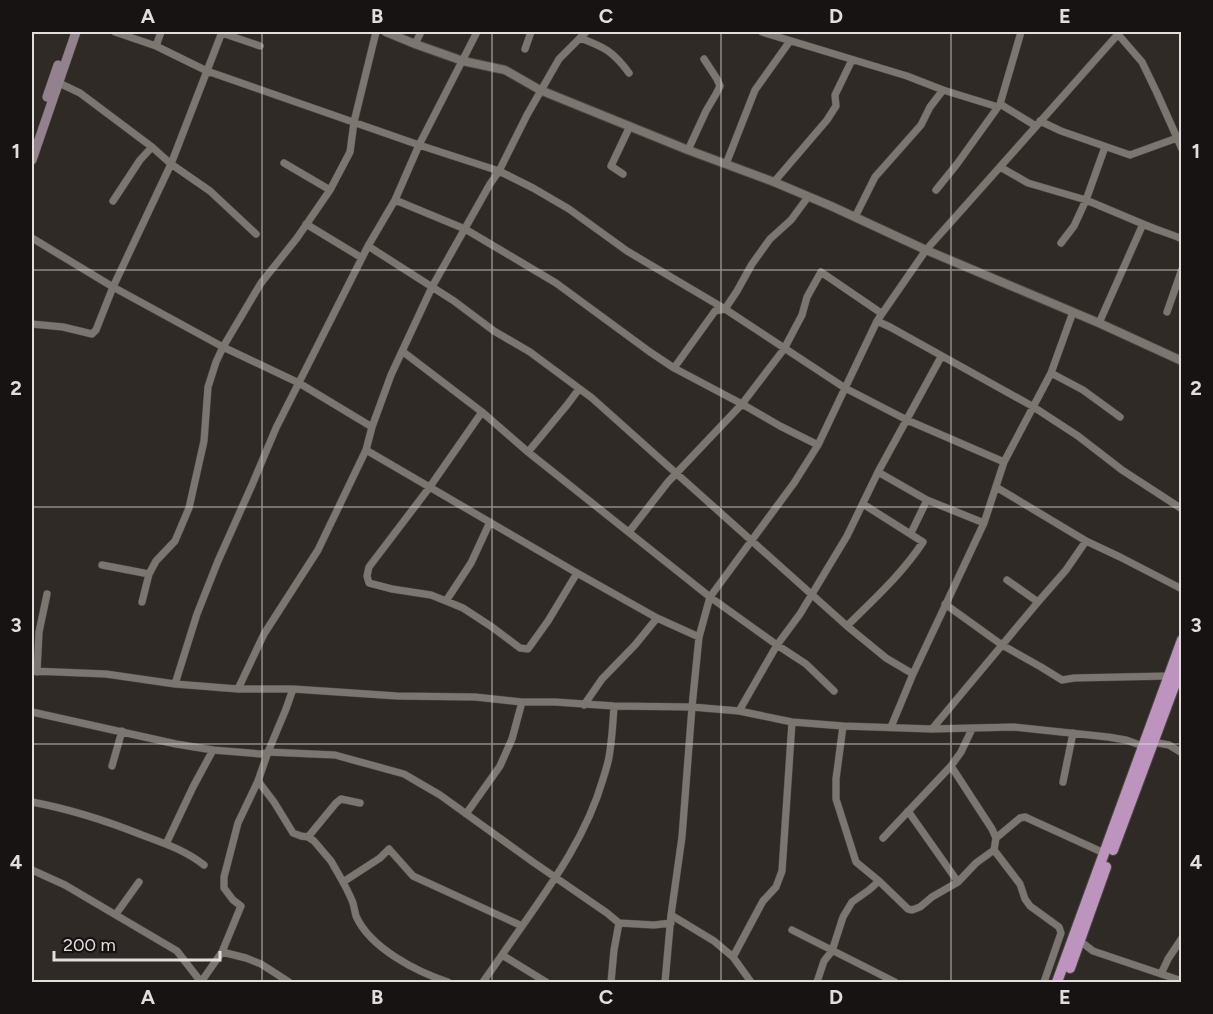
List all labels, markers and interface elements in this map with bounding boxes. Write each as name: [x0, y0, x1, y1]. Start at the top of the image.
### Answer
text: A: [141, 4, 156, 28]
text: B: [371, 4, 383, 28]
text: C: [599, 4, 613, 28]
text: D: [829, 4, 843, 28]
text: E: [1059, 4, 1071, 28]
text: 1: [12, 139, 20, 163]
text: 1: [1192, 139, 1200, 163]
text: 2: [10, 376, 22, 400]
text: 2: [1190, 376, 1202, 400]
text: 3: [10, 613, 22, 637]
text: 3: [1190, 613, 1202, 637]
text: 4: [10, 850, 23, 874]
text: 4: [1190, 850, 1203, 874]
scale bar: [54, 924, 220, 962]
text: 200 m: [63, 934, 116, 956]
text: A: [141, 985, 156, 1009]
text: B: [371, 985, 383, 1009]
text: C: [599, 985, 613, 1009]
text: D: [829, 985, 843, 1009]
text: E: [1059, 985, 1071, 1009]

